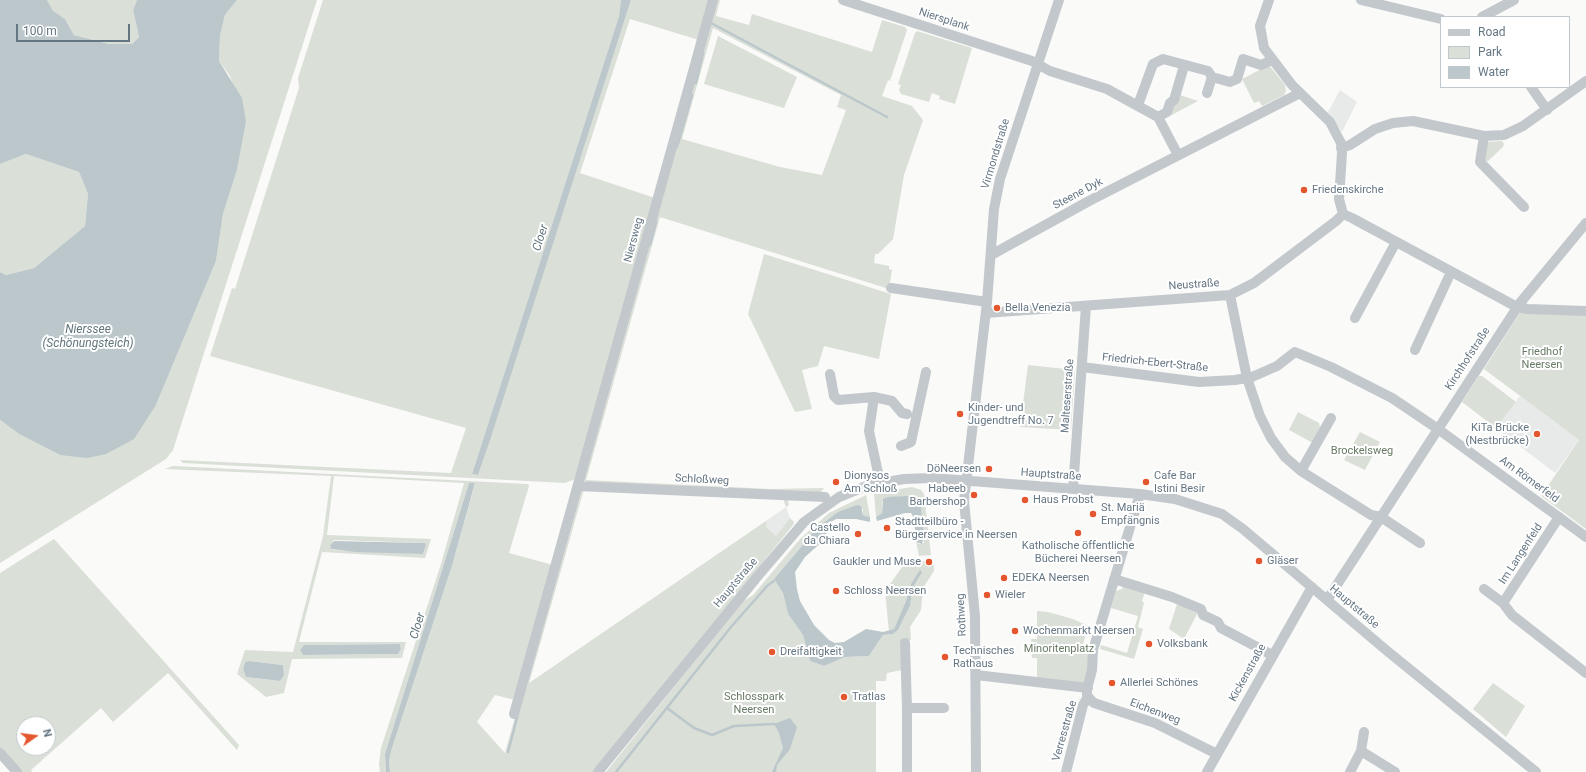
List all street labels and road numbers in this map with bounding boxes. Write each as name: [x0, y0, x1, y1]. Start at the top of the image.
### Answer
street label: Niersplank: [917, 6, 971, 34]
street label: Virmondstraße: [979, 117, 1013, 191]
street label: Steene Dyk: [1051, 175, 1105, 213]
street label: Niersweg: [622, 216, 646, 264]
street label: Neustraße: [1168, 277, 1220, 293]
street label: Kirchhofstraße: [1443, 325, 1493, 393]
street label: Friedrich-Ebert-Straße: [1101, 351, 1209, 375]
street label: Malteserstraße: [1059, 359, 1077, 433]
street label: Am Römerfeld: [1497, 454, 1561, 506]
street label: Hauptstraße: [1020, 466, 1082, 484]
street label: Schloßweg: [675, 472, 729, 488]
street label: Im Langenfeld: [1496, 521, 1546, 587]
street label: Hauptstraße: [711, 555, 761, 611]
street label: Hauptstraße: [1326, 582, 1382, 632]
street label: Rothweg: [954, 593, 970, 637]
street label: Kickenstraße: [1227, 642, 1269, 704]
street label: Eichenweg: [1128, 696, 1182, 728]
street label: Verresstraße: [1050, 699, 1080, 763]

